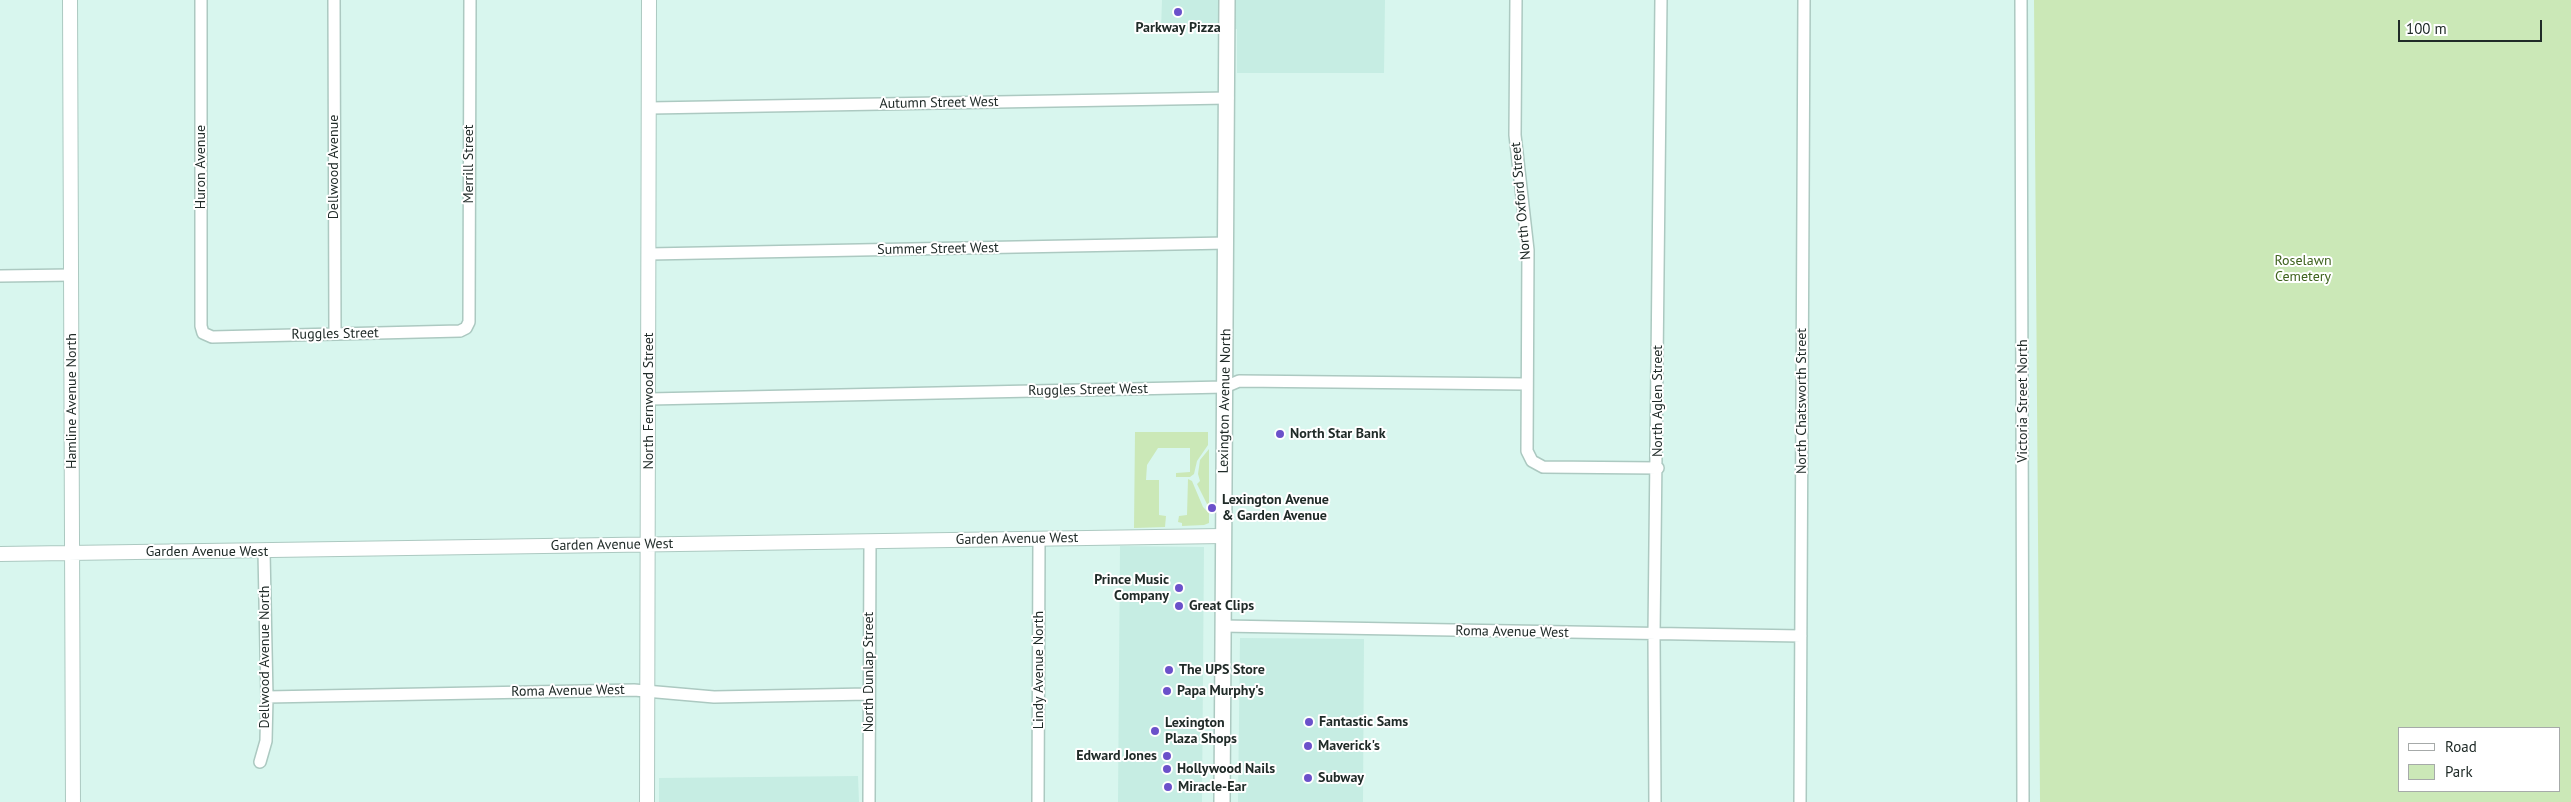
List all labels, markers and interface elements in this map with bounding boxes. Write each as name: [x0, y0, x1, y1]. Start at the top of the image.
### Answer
marker: Parkway Pizza: [1172, 6, 1184, 18]
scale bar: [2401, 10, 2545, 42]
text: 100 m: [2406, 19, 2447, 38]
place label: Parkway Pizza: [1135, 20, 1221, 36]
street label: Autumn Street West: [879, 94, 999, 112]
street label: Dellwood Avenue: [326, 115, 342, 219]
street label: Merrill Street: [461, 124, 477, 204]
street label: Huron Avenue: [193, 125, 209, 209]
street label: North Oxford Street: [1507, 141, 1535, 261]
street label: Summer Street West: [877, 240, 999, 258]
park label: Roselawn Cemetery: [2274, 253, 2332, 286]
street label: Ruggles Street: [291, 325, 379, 343]
street label: Lexington Avenue North: [1215, 328, 1235, 474]
street label: North Chatsworth Street: [1794, 328, 1810, 474]
street label: North Fernwood Street: [641, 332, 657, 470]
street label: Hamline Avenue North: [64, 333, 80, 469]
street label: Victoria Street North: [2015, 339, 2031, 463]
street label: North Aglen Street: [1650, 345, 1666, 457]
street label: Ruggles Street West: [1028, 381, 1148, 399]
place label: North Star Bank: [1290, 426, 1386, 442]
marker: North Star Bank: [1274, 428, 1286, 440]
place label: Lexington Avenue & Garden Avenue: [1222, 492, 1329, 524]
marker: Lexington Avenue & Garden Avenue: [1206, 502, 1218, 514]
street label: Garden Avenue West: [956, 530, 1078, 548]
street label: Garden Avenue West: [551, 536, 673, 554]
street label: Garden Avenue West: [146, 544, 268, 560]
place label: Prince Music Company: [1094, 572, 1169, 604]
marker: Prince Music Company: [1173, 582, 1185, 594]
street label: Dellwood Avenue North: [257, 586, 273, 728]
place label: Great Clips: [1189, 598, 1254, 614]
marker: Great Clips: [1173, 600, 1185, 612]
street label: Lindy Avenue North: [1031, 611, 1047, 729]
street label: North Dunlap Street: [861, 612, 877, 732]
street label: Roma Avenue West: [1455, 623, 1569, 641]
place label: The UPS Store: [1179, 662, 1265, 678]
marker: The UPS Store: [1163, 664, 1175, 676]
street label: Roma Avenue West: [511, 682, 625, 700]
place label: Papa Murphy's: [1177, 683, 1264, 699]
marker: Papa Murphy's: [1161, 685, 1173, 697]
place label: Fantastic Sams: [1319, 714, 1408, 730]
place label: Lexington Plaza Shops: [1165, 715, 1237, 748]
marker: Fantastic Sams: [1303, 716, 1315, 728]
marker: Lexington Plaza Shops: [1149, 725, 1161, 737]
legend: [2398, 727, 2561, 792]
text: Road: [2445, 737, 2477, 756]
place label: Maverick's: [1318, 738, 1380, 754]
marker: Maverick's: [1302, 740, 1314, 752]
place label: Edward Jones: [1076, 748, 1157, 764]
marker: Edward Jones: [1161, 750, 1173, 762]
place label: Hollywood Nails: [1177, 761, 1275, 777]
text: Park: [2445, 762, 2473, 781]
marker: Hollywood Nails: [1161, 763, 1173, 775]
place label: Subway: [1318, 770, 1364, 786]
marker: Subway: [1302, 772, 1314, 784]
place label: Miracle-Ear: [1178, 779, 1246, 795]
marker: Miracle-Ear: [1162, 781, 1174, 793]

